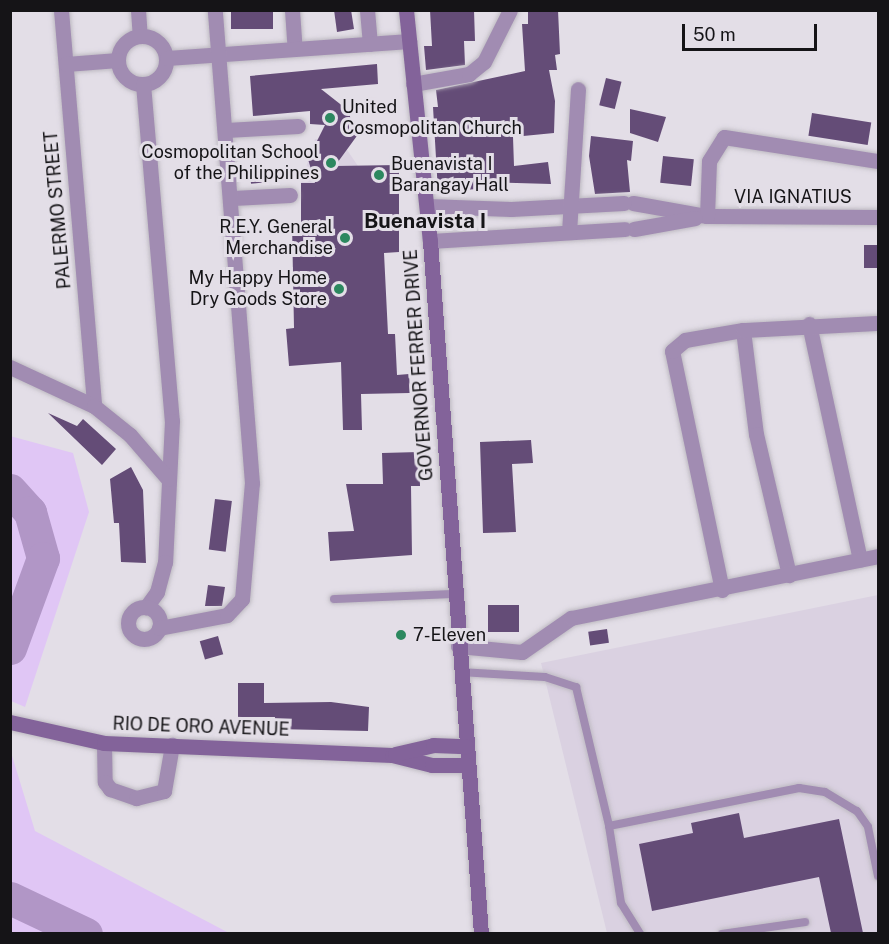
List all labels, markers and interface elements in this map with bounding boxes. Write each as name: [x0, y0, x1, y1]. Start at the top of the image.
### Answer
scale bar: [685, 12, 820, 50]
text: 50 m: [693, 24, 736, 45]
place label: United Cosmopolitan Church: [342, 97, 522, 140]
marker: United Cosmopolitan Church: [323, 111, 337, 125]
street label: PALERMO STREET: [40, 130, 76, 290]
place label: Cosmopolitan School of the Philippines: [141, 142, 319, 184]
place label: Buenavista I Barangay Hall: [391, 154, 509, 196]
marker: Cosmopolitan School of the Philippines: [324, 156, 338, 170]
marker: Buenavista I Barangay Hall: [372, 168, 386, 182]
street label: VIA IGNATIUS: [734, 186, 852, 208]
district label: Buenavista I: [364, 208, 486, 234]
place label: R.E.Y. General Merchandise: [219, 217, 333, 260]
marker: R.E.Y. General Merchandise: [338, 231, 352, 245]
street label: GOVERNOR FERRER DRIVE: [400, 248, 438, 482]
place label: My Happy Home Dry Goods Store: [188, 268, 327, 310]
marker: My Happy Home Dry Goods Store: [332, 282, 346, 296]
place label: 7-Eleven: [413, 624, 486, 646]
marker: 7-Eleven: [394, 628, 408, 642]
street label: RIO DE ORO AVENUE: [112, 713, 290, 741]

